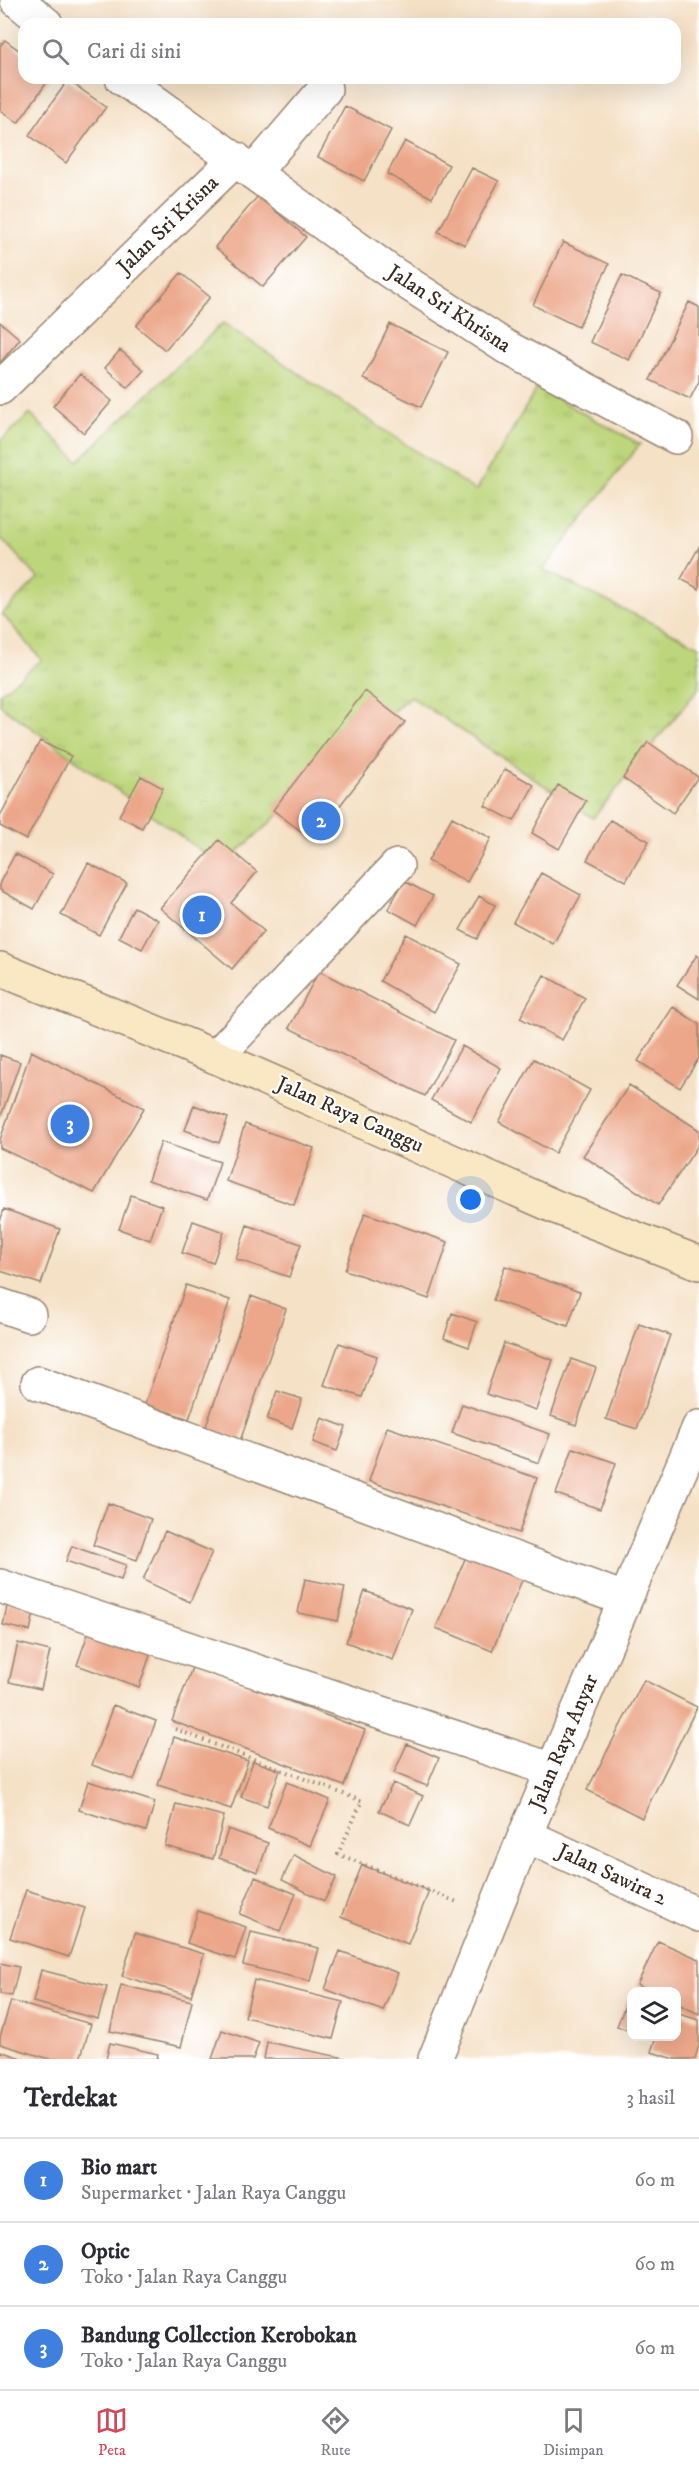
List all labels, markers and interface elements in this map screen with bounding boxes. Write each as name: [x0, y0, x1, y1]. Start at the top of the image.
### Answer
search box: [18, 18, 681, 84]
icon: search: [39, 35, 72, 68]
text: Cari di sini: [87, 38, 181, 65]
street label: Jalan Sri Krisna: [110, 170, 224, 281]
street label: Jalan Sri Khrisna: [381, 258, 516, 359]
pin: 2: [302, 798, 340, 844]
pin: 1: [182, 892, 222, 938]
street label: Jalan Raya Canggu: [271, 1070, 428, 1159]
pin: 3: [50, 1102, 90, 1146]
your location: [456, 1185, 485, 1214]
street label: Jalan Raya Anyar: [523, 1670, 604, 1815]
street label: Jalan Sawira 2: [551, 1837, 671, 1912]
map controls: [627, 1987, 681, 2041]
button: layers: [627, 1987, 681, 2041]
text: Terdekat: [24, 2082, 117, 2115]
text: 3 hasil: [626, 2086, 675, 2111]
text: Bio mart: [81, 2154, 157, 2181]
text: 1: [40, 2168, 47, 2193]
text: 60 m: [635, 2168, 675, 2193]
text: Supermarket · Jalan Raya Canggu: [81, 2181, 346, 2206]
text: Optic: [81, 2238, 130, 2265]
text: 2: [39, 2252, 48, 2277]
text: 60 m: [635, 2252, 675, 2277]
text: Toko · Jalan Raya Canggu: [81, 2265, 287, 2290]
text: Bandung Collection Kerobokan: [81, 2322, 357, 2349]
text: 3: [40, 2336, 47, 2361]
text: 60 m: [635, 2336, 675, 2361]
text: Toko · Jalan Raya Canggu: [81, 2349, 287, 2374]
tab: Peta: [95, 2404, 128, 2460]
tab: Rute: [319, 2404, 352, 2460]
tab: Disimpan: [543, 2404, 604, 2460]

